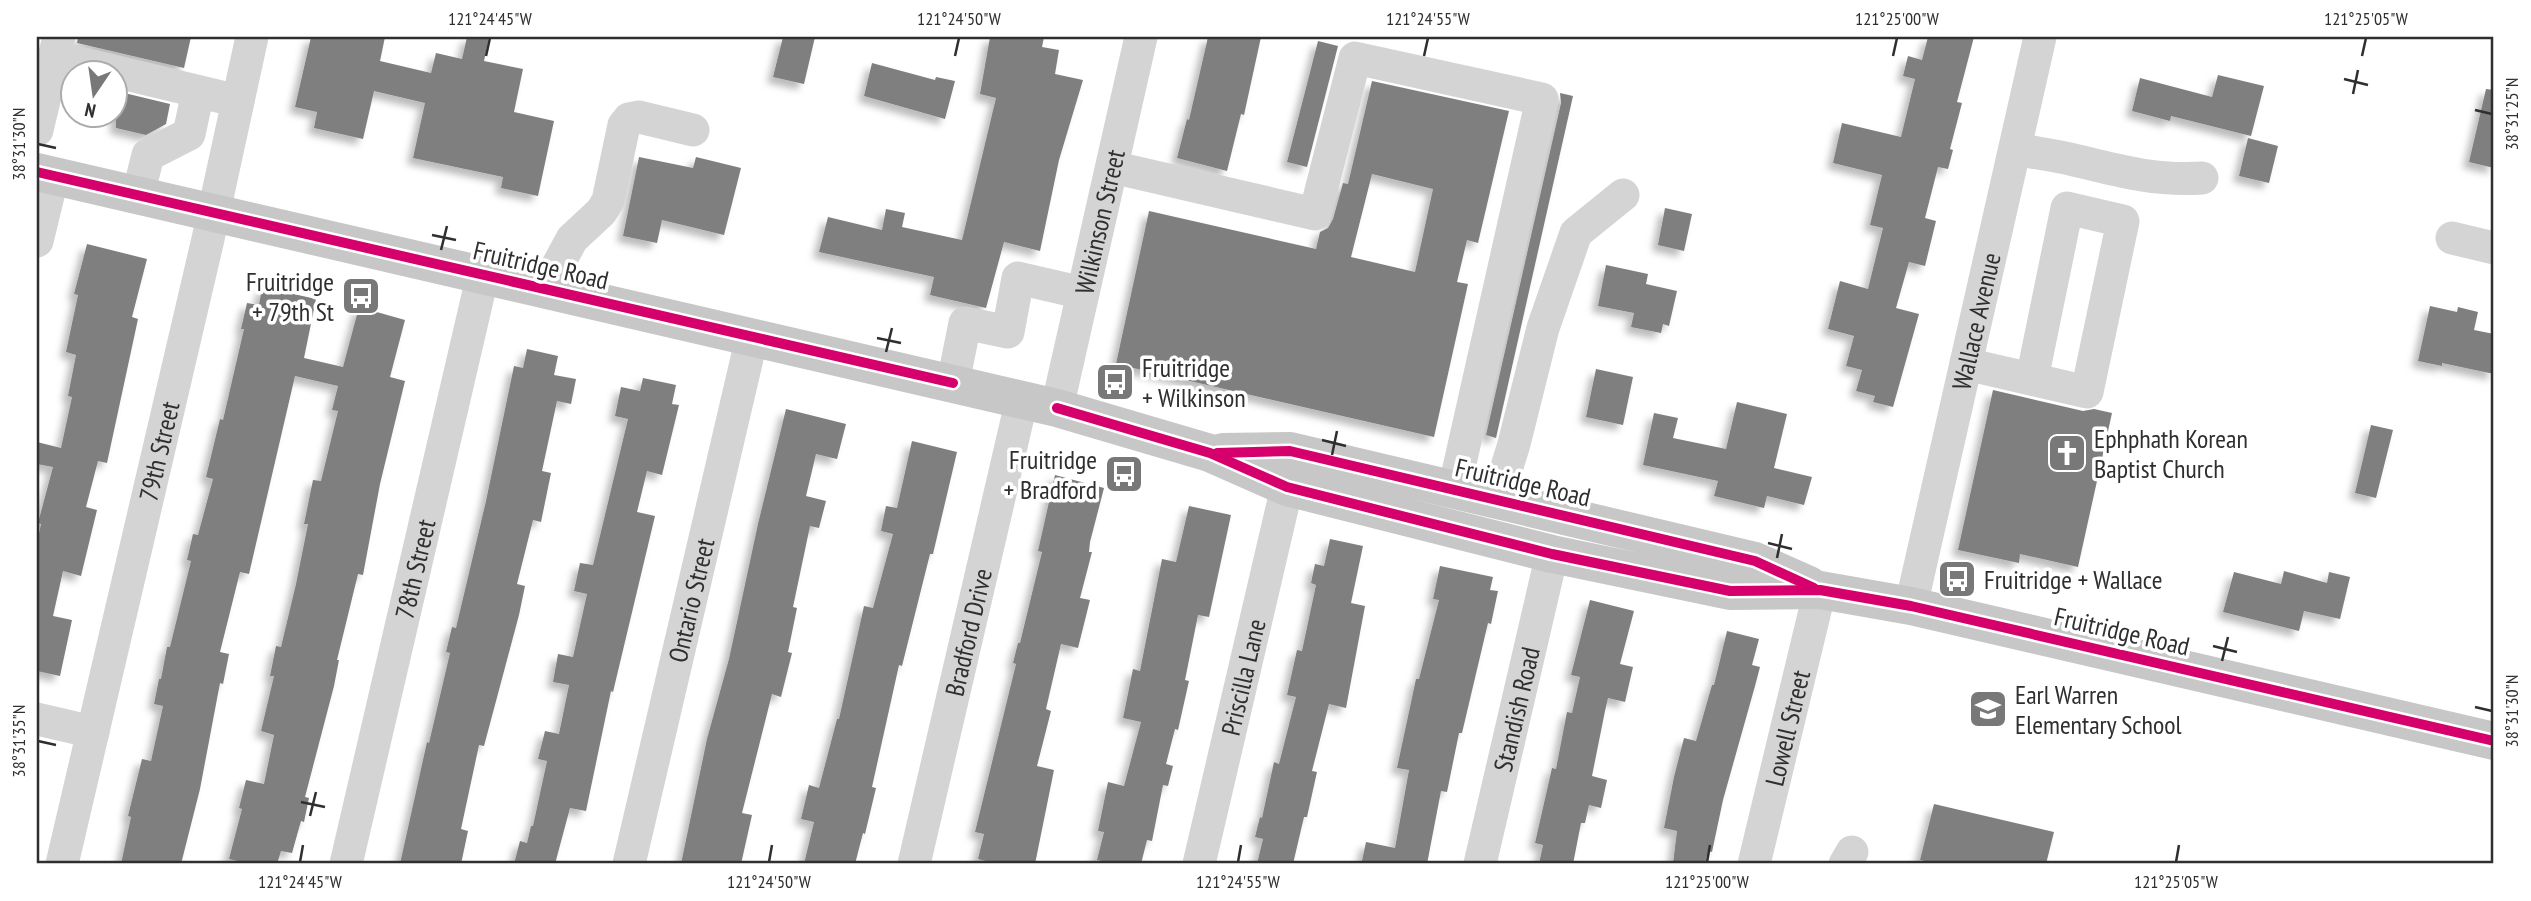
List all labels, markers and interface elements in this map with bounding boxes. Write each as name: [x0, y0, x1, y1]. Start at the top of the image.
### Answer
text: 121°24'45"W: [448, 7, 532, 30]
text: 121°24'50"W: [917, 7, 1001, 30]
text: 121°24'55"W: [1386, 7, 1470, 30]
text: 121°25'00"W: [1855, 7, 1939, 30]
text: 121°25'05"W: [2324, 7, 2408, 30]
north arrow: [60, 60, 130, 130]
text: 38°31'25"N: [2500, 78, 2523, 150]
text: N: [82, 98, 98, 123]
text: 38°31'30"N: [7, 108, 30, 180]
street label: Wilkinson Street: [1067, 146, 1132, 297]
street label: Fruitridge Road: [470, 233, 612, 297]
street label: Wallace Avenue: [1944, 249, 2007, 393]
place label: Fruitridge + 79th St: [246, 265, 334, 328]
bus stop icon: Fruitridge + 79th St: [340, 275, 382, 317]
place label: Fruitridge + Wilkinson: [1142, 351, 1246, 414]
bus stop icon: Fruitridge + Wilkinson: [1094, 361, 1136, 403]
street label: 79th Street: [131, 398, 186, 504]
place label: Ephphath Korean Baptist Church: [2094, 422, 2248, 485]
church icon: Ephphath Korean Baptist Church: [2046, 432, 2088, 474]
place label: Fruitridge + Bradford: [1004, 443, 1097, 506]
street label: Fruitridge Road: [1452, 450, 1594, 514]
bus stop icon: Fruitridge + Bradford: [1103, 453, 1145, 495]
street label: 78th Street: [387, 516, 442, 622]
street label: Ontario Street: [660, 535, 721, 666]
bus stop icon: Fruitridge + Wallace: [1936, 558, 1978, 600]
place label: Fruitridge + Wallace: [1984, 563, 2162, 596]
street label: Bradford Drive: [937, 565, 999, 699]
street label: Fruitridge Road: [2051, 599, 2193, 663]
street label: Priscilla Lane: [1213, 616, 1272, 739]
street label: Standish Road: [1486, 643, 1546, 775]
street label: Lowell Street: [1757, 667, 1817, 789]
text: 38°31'30"N: [2500, 675, 2523, 747]
place label: Earl Warren Elementary School: [2015, 678, 2182, 741]
school or university icon: Earl Warren Elementary School: [1967, 688, 2009, 730]
text: 38°31'35"N: [7, 705, 30, 777]
text: 121°24'45"W: [258, 870, 342, 893]
text: 121°24'50"W: [727, 870, 811, 893]
text: 121°24'55"W: [1196, 870, 1280, 893]
text: 121°25'00"W: [1665, 870, 1749, 893]
text: 121°25'05"W: [2134, 870, 2218, 893]

